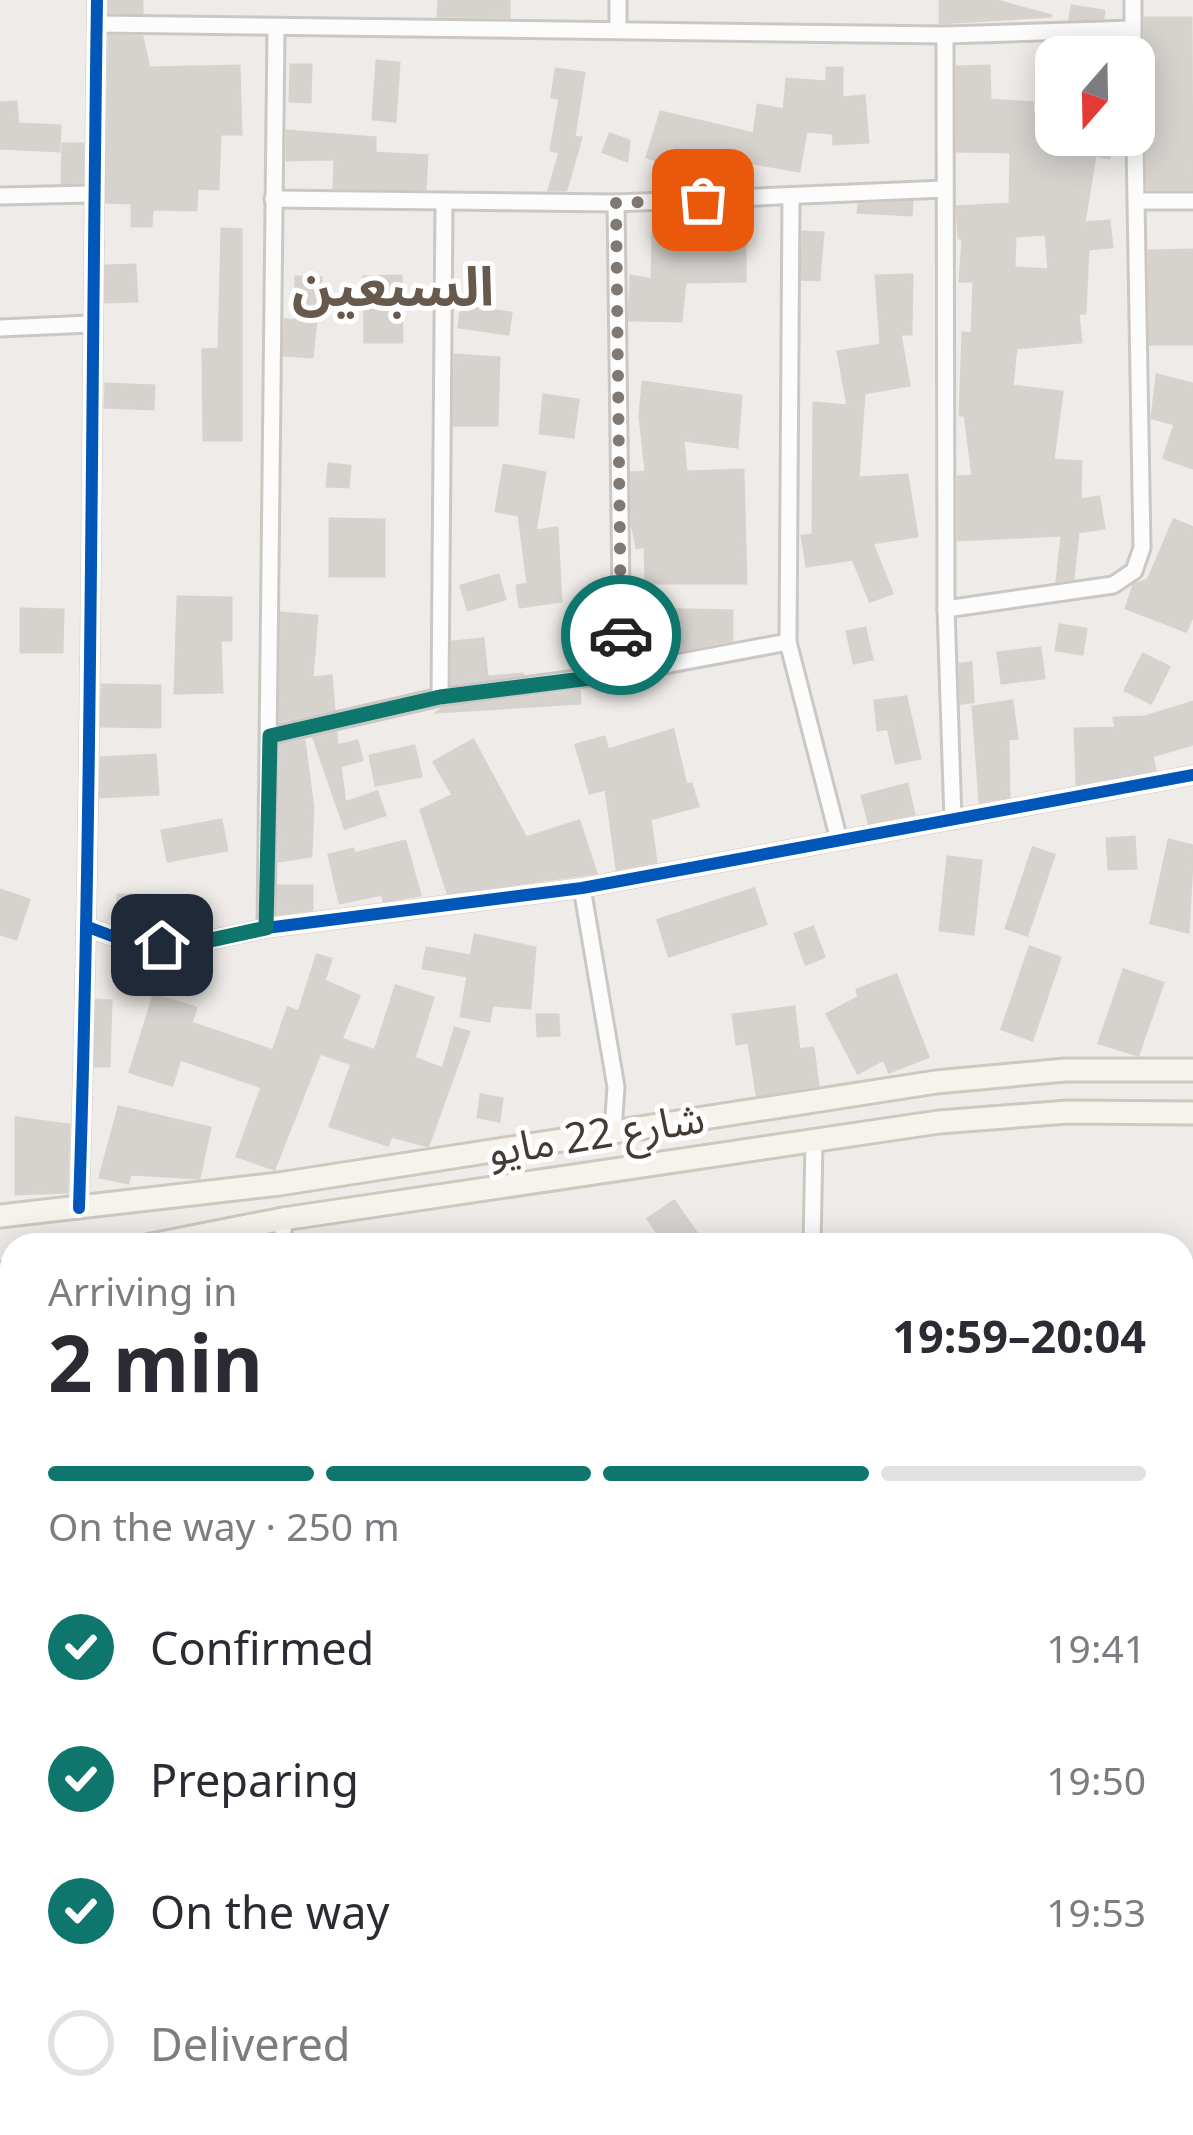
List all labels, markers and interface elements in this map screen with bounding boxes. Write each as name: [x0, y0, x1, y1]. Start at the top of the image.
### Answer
north arrow: [1035, 36, 1155, 156]
map controls: [1035, 36, 1155, 156]
pin: [652, 149, 754, 251]
icon: bag: [670, 167, 736, 233]
district label: السبعين: [292, 248, 494, 322]
courier: [561, 575, 681, 695]
icon: car: [588, 602, 654, 668]
pin: [111, 894, 213, 996]
icon: home: [129, 912, 195, 978]
street label: شارع 22 مايو: [483, 1087, 709, 1183]
text: Arriving in: [48, 1264, 237, 1317]
text: 19:59–20:04: [892, 1305, 1146, 1366]
text: 2 min: [48, 1309, 263, 1415]
text: On the way · 250 m: [48, 1499, 400, 1552]
icon: check: [48, 1614, 114, 1680]
text: Confirmed: [150, 1617, 374, 1678]
text: 19:41: [1046, 1621, 1146, 1674]
icon: check: [48, 1746, 114, 1812]
text: Preparing: [150, 1749, 359, 1810]
text: 19:50: [1046, 1753, 1146, 1806]
icon: check: [48, 1878, 114, 1944]
text: On the way: [150, 1881, 389, 1942]
text: 19:53: [1046, 1885, 1146, 1938]
text: Delivered: [150, 2013, 350, 2074]

